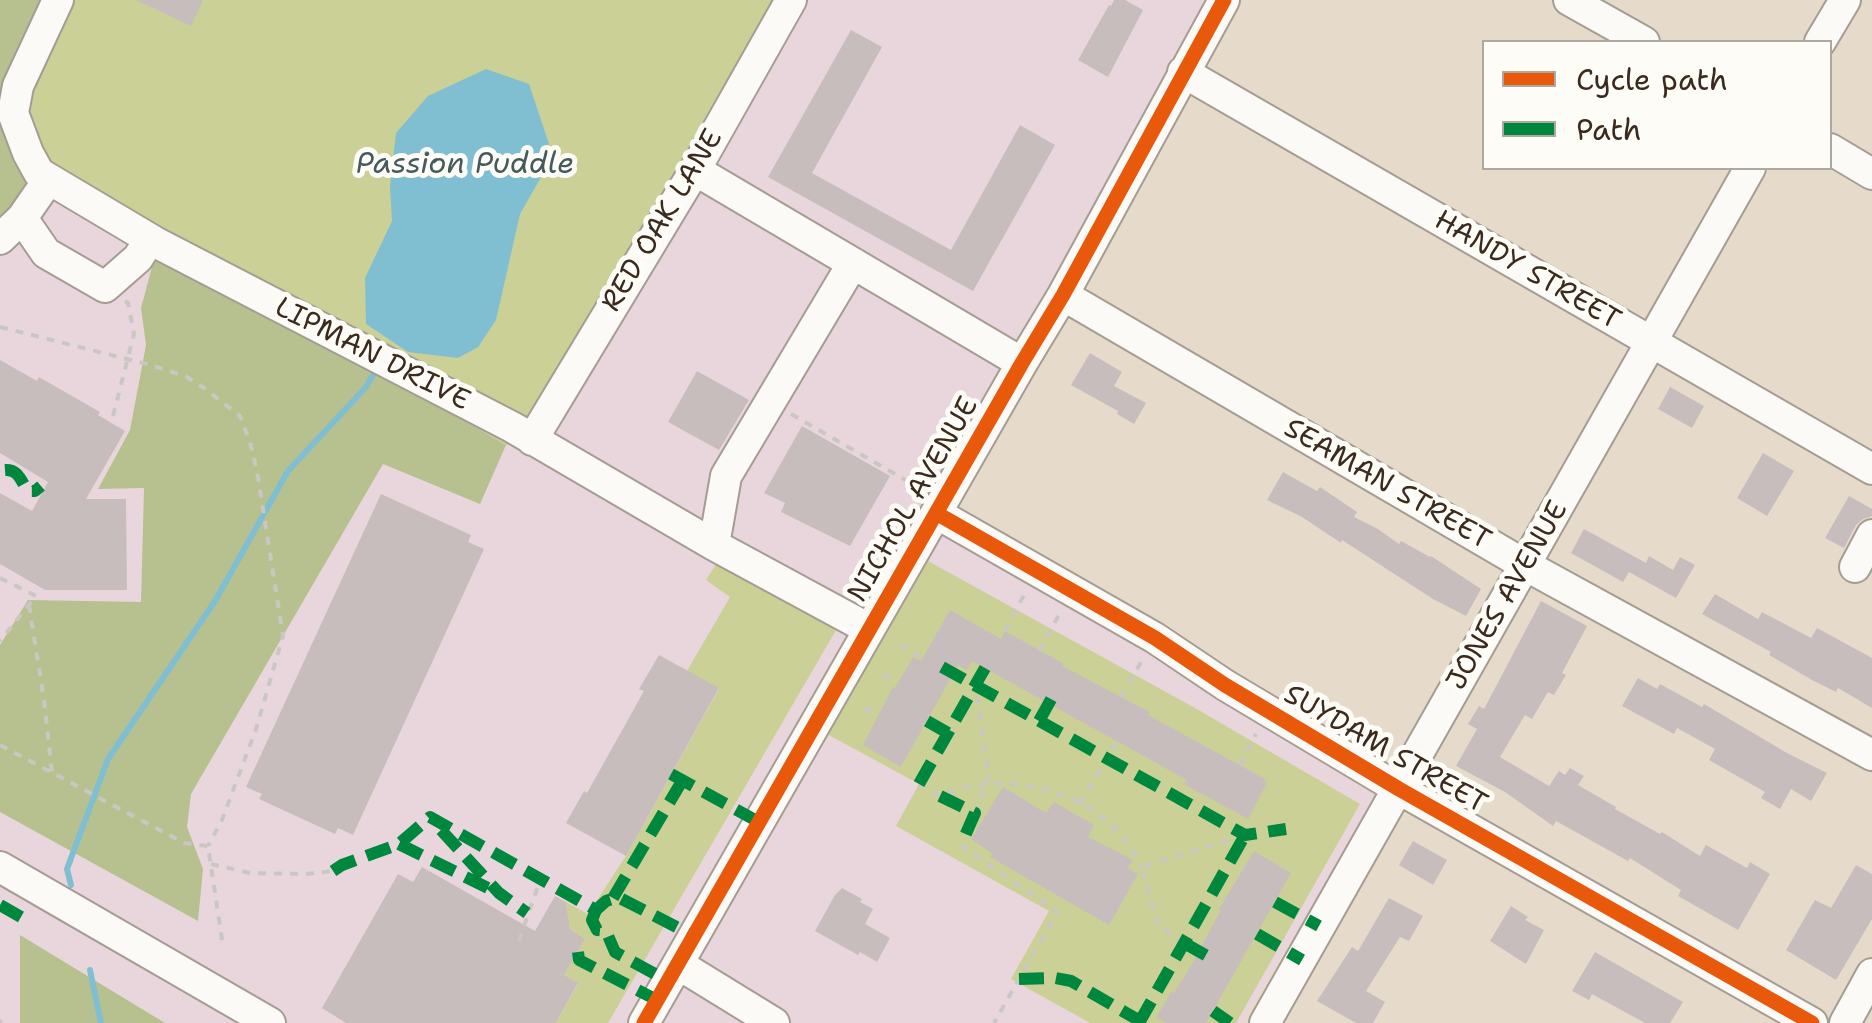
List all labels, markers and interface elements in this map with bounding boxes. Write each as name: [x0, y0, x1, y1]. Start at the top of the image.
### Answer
legend: [1482, 40, 1832, 170]
text: Cycle path: [1576, 59, 1728, 100]
text: Path: [1576, 109, 1642, 150]
street label: RED OAK LANE: [595, 124, 731, 318]
water label: Passion Puddle: [356, 147, 574, 183]
street label: HANDY STREET: [1428, 204, 1626, 338]
street label: LIPMAN DRIVE: [269, 291, 475, 419]
street label: NICHOL AVENUE: [842, 392, 986, 608]
street label: SEAMAN STREET: [1278, 412, 1496, 558]
street label: JONES AVENUE: [1440, 496, 1576, 696]
street label: SUYDAM STREET: [1278, 678, 1492, 822]

